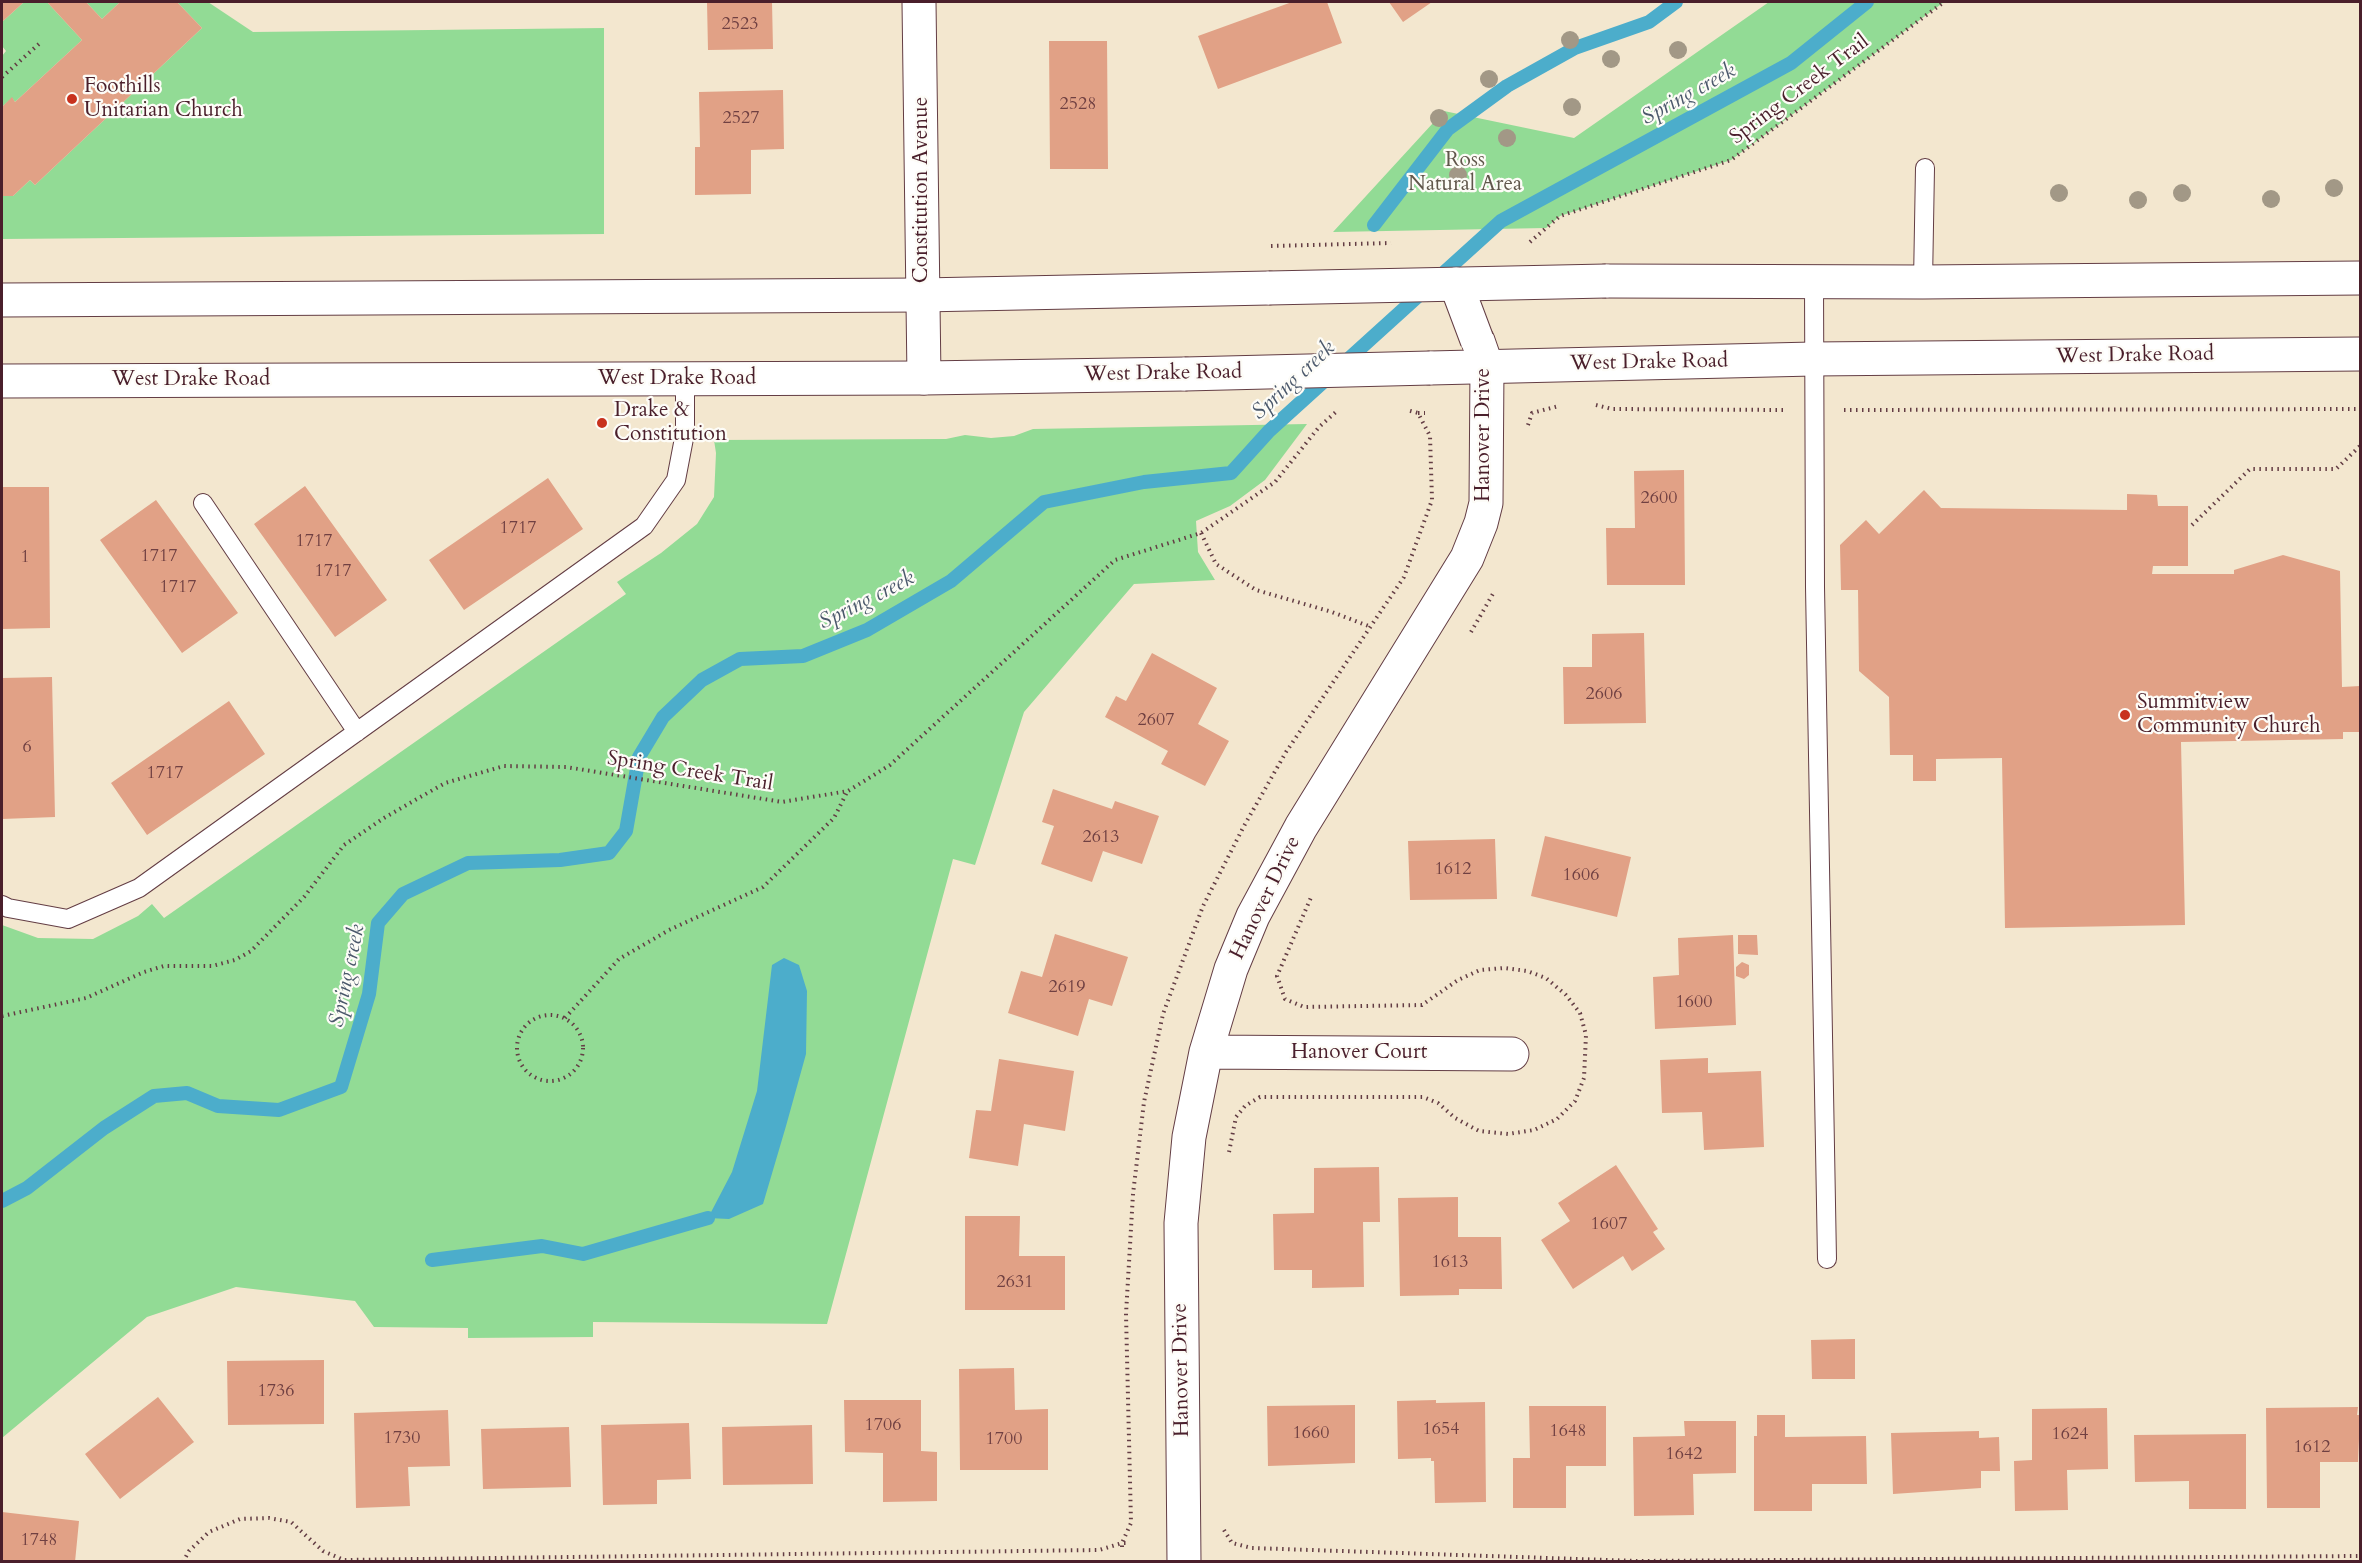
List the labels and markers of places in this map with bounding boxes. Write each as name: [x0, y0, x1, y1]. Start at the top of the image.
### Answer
place label: Foothills Unitarian Church: [84, 74, 243, 124]
marker: Foothills Unitarian Church: [65, 92, 79, 106]
place label: Drake & Constitution: [614, 398, 727, 448]
marker: Drake & Constitution: [595, 416, 609, 430]
place label: Summitview Community Church: [2137, 690, 2321, 740]
marker: Summitview Community Church: [2118, 708, 2132, 722]

